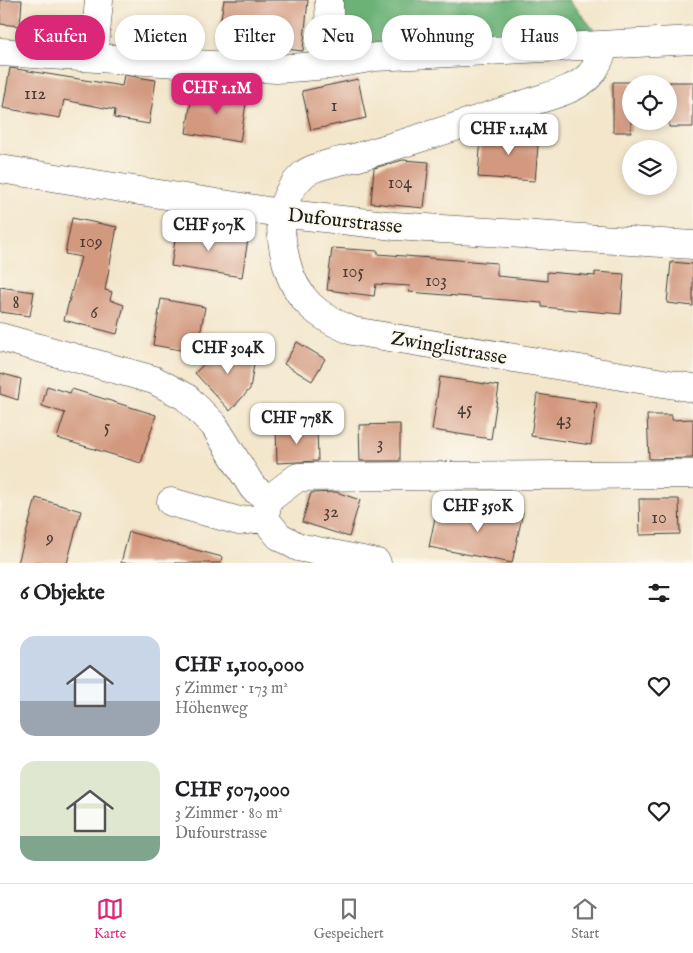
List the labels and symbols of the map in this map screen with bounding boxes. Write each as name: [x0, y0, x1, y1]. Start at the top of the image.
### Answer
pin: CHF 1.1M: [165, 72, 269, 115]
house number: 112: [24, 83, 46, 106]
house number: 1: [331, 95, 337, 118]
pin: CHF 1.14M: [452, 114, 566, 156]
house number: 104: [388, 172, 412, 195]
street label: Dufourstrasse: [286, 203, 403, 240]
pin: CHF 507K: [157, 210, 261, 252]
house number: 109: [79, 231, 103, 254]
house number: 105: [342, 261, 364, 284]
house number: 103: [425, 270, 447, 293]
house number: 8: [12, 292, 20, 315]
house number: 6: [90, 302, 98, 325]
street label: Zwinglistrasse: [389, 326, 509, 371]
pin: CHF 304K: [176, 332, 280, 375]
house number: 45: [457, 398, 473, 421]
pin: CHF 778K: [245, 402, 349, 445]
house number: 43: [556, 409, 572, 432]
house number: 5: [104, 416, 111, 439]
house number: 3: [377, 433, 383, 456]
pin: CHF 350K: [426, 490, 530, 533]
house number: 32: [323, 501, 339, 524]
house number: 10: [651, 507, 667, 530]
house number: 9: [45, 527, 54, 550]

